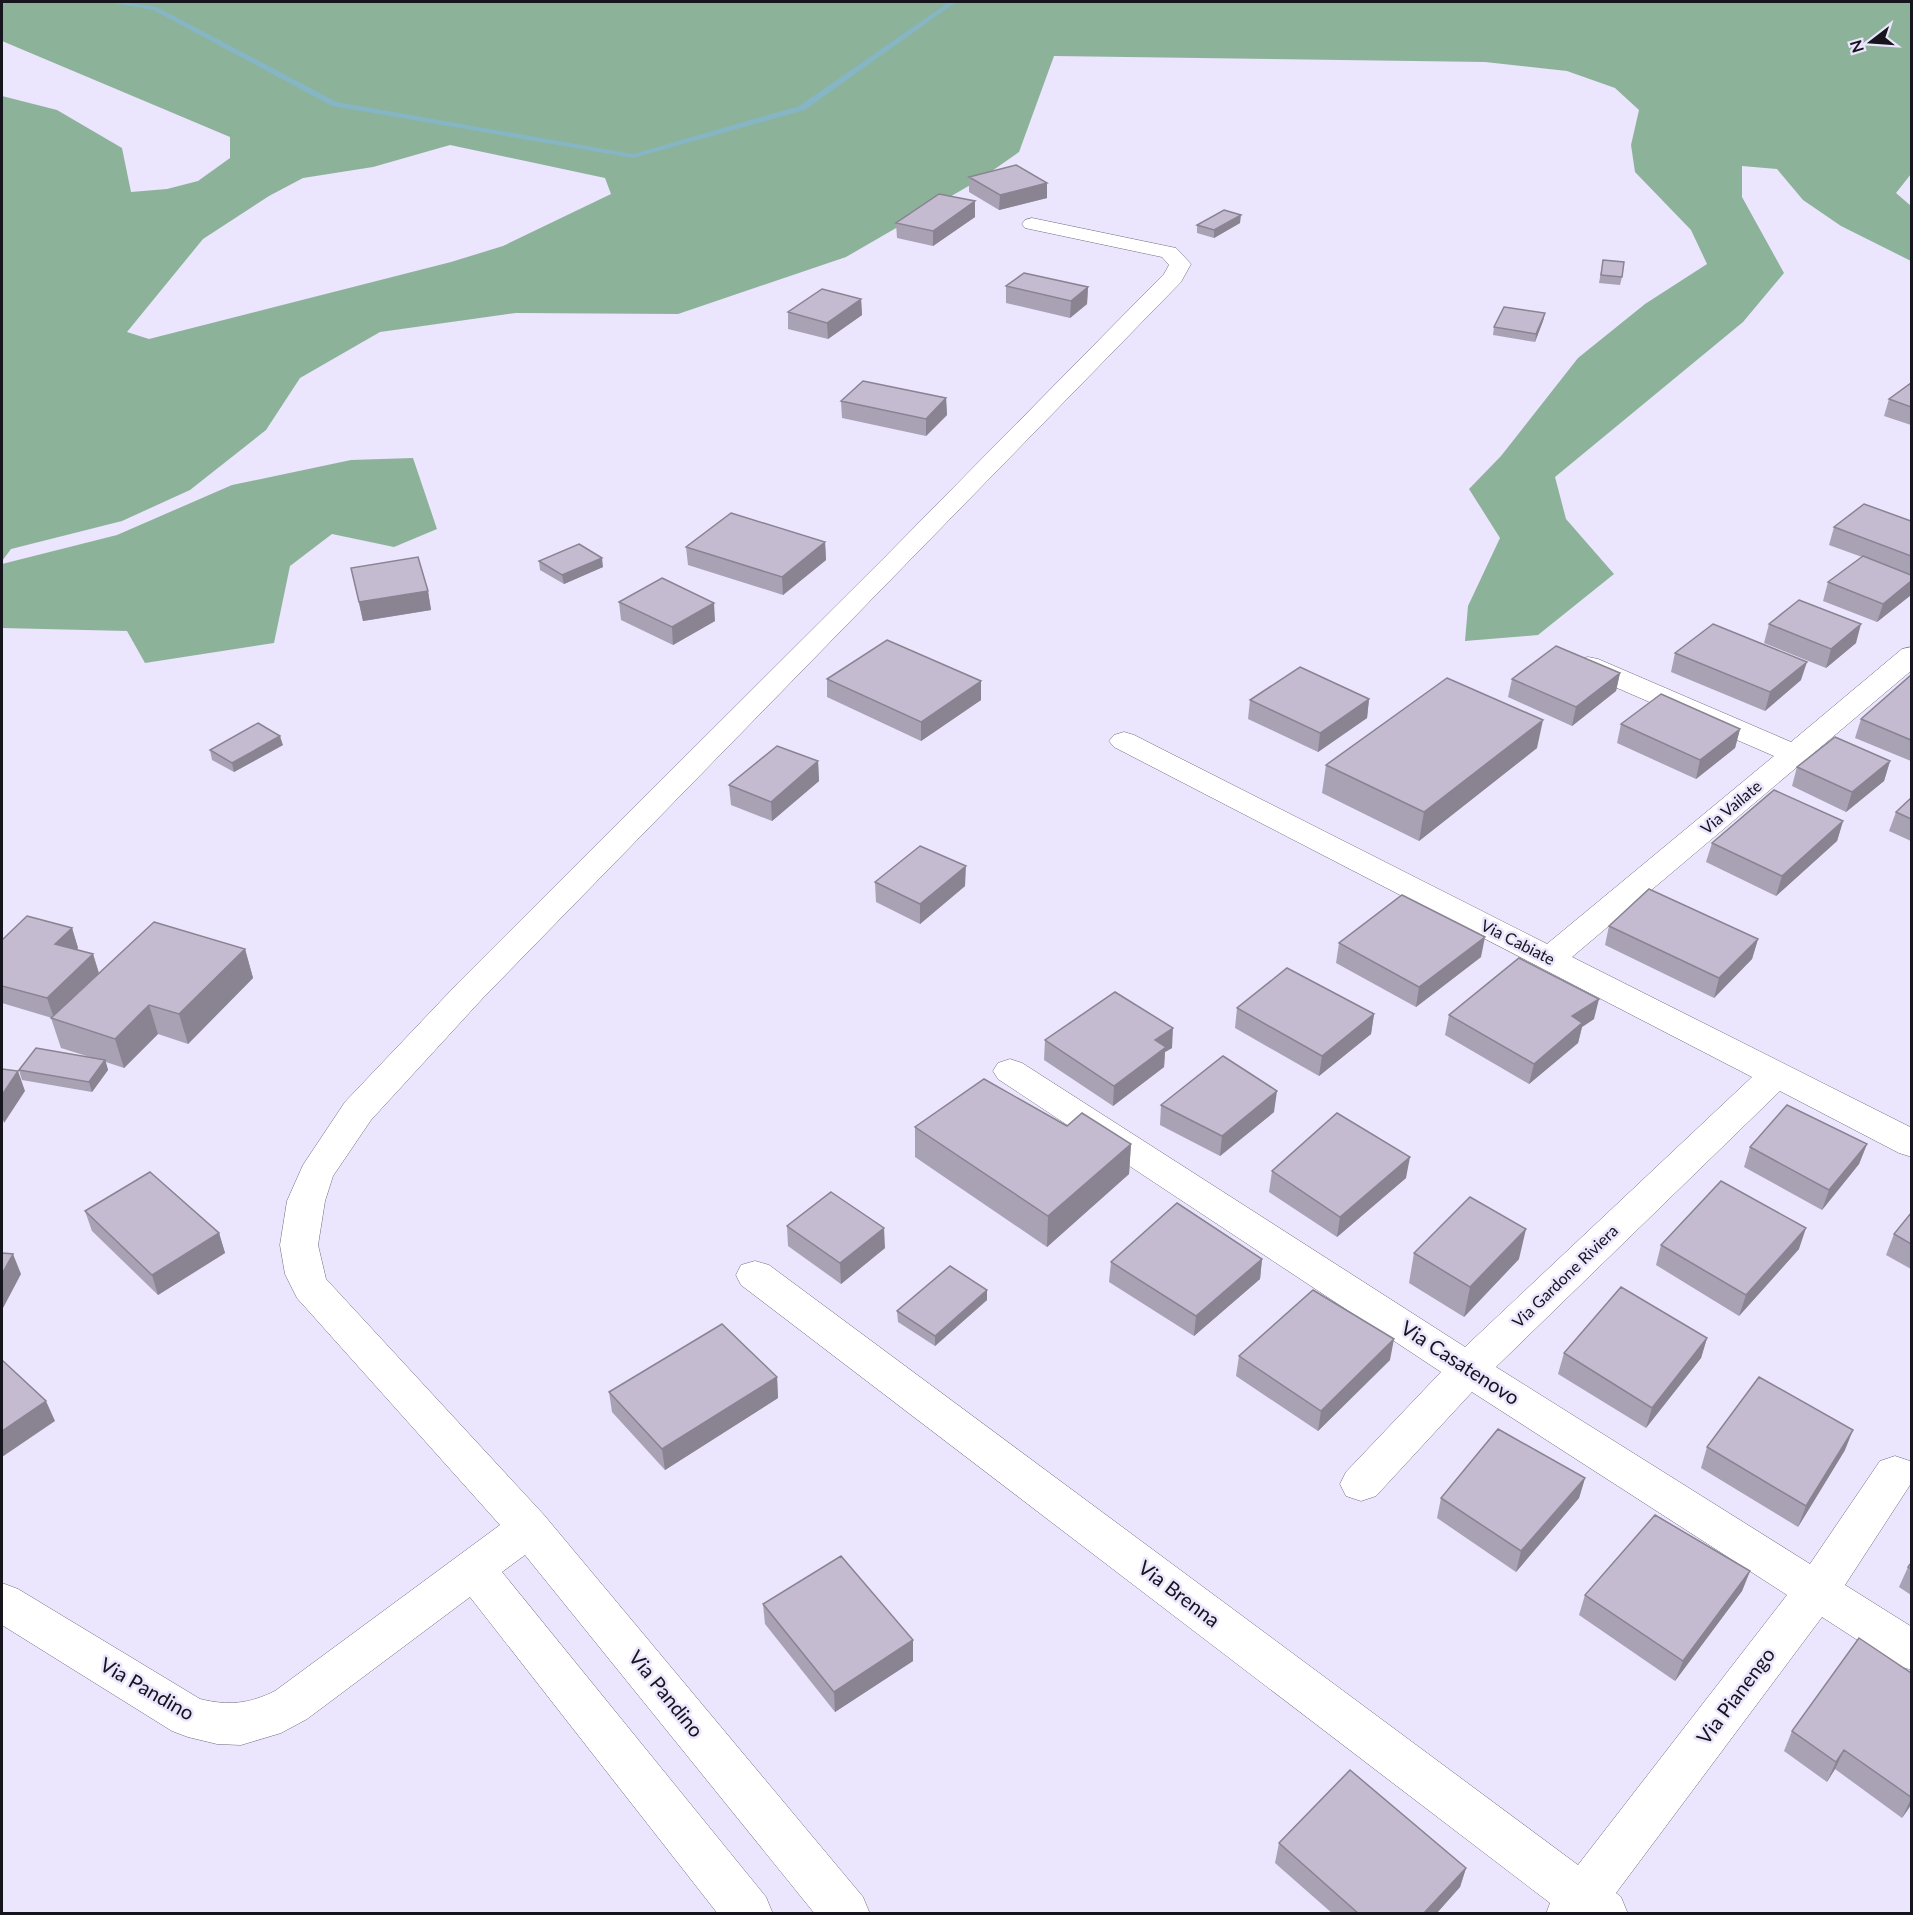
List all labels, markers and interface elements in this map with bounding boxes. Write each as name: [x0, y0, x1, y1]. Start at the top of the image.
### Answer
north arrow: [1841, 12, 1901, 72]
text: N: [1845, 38, 1867, 55]
street label: Via Vailate: [1696, 776, 1765, 837]
street label: Via Cabiate: [1478, 915, 1558, 968]
street label: Via Gardone Riviera: [1508, 1220, 1621, 1331]
street label: Via Casatenovo: [1397, 1315, 1524, 1409]
street label: Via Brenna: [1134, 1555, 1225, 1632]
street label: Via Pianengo: [1691, 1642, 1779, 1748]
street label: Via Pandino: [625, 1645, 709, 1742]
street label: Via Pandino: [96, 1652, 199, 1725]

